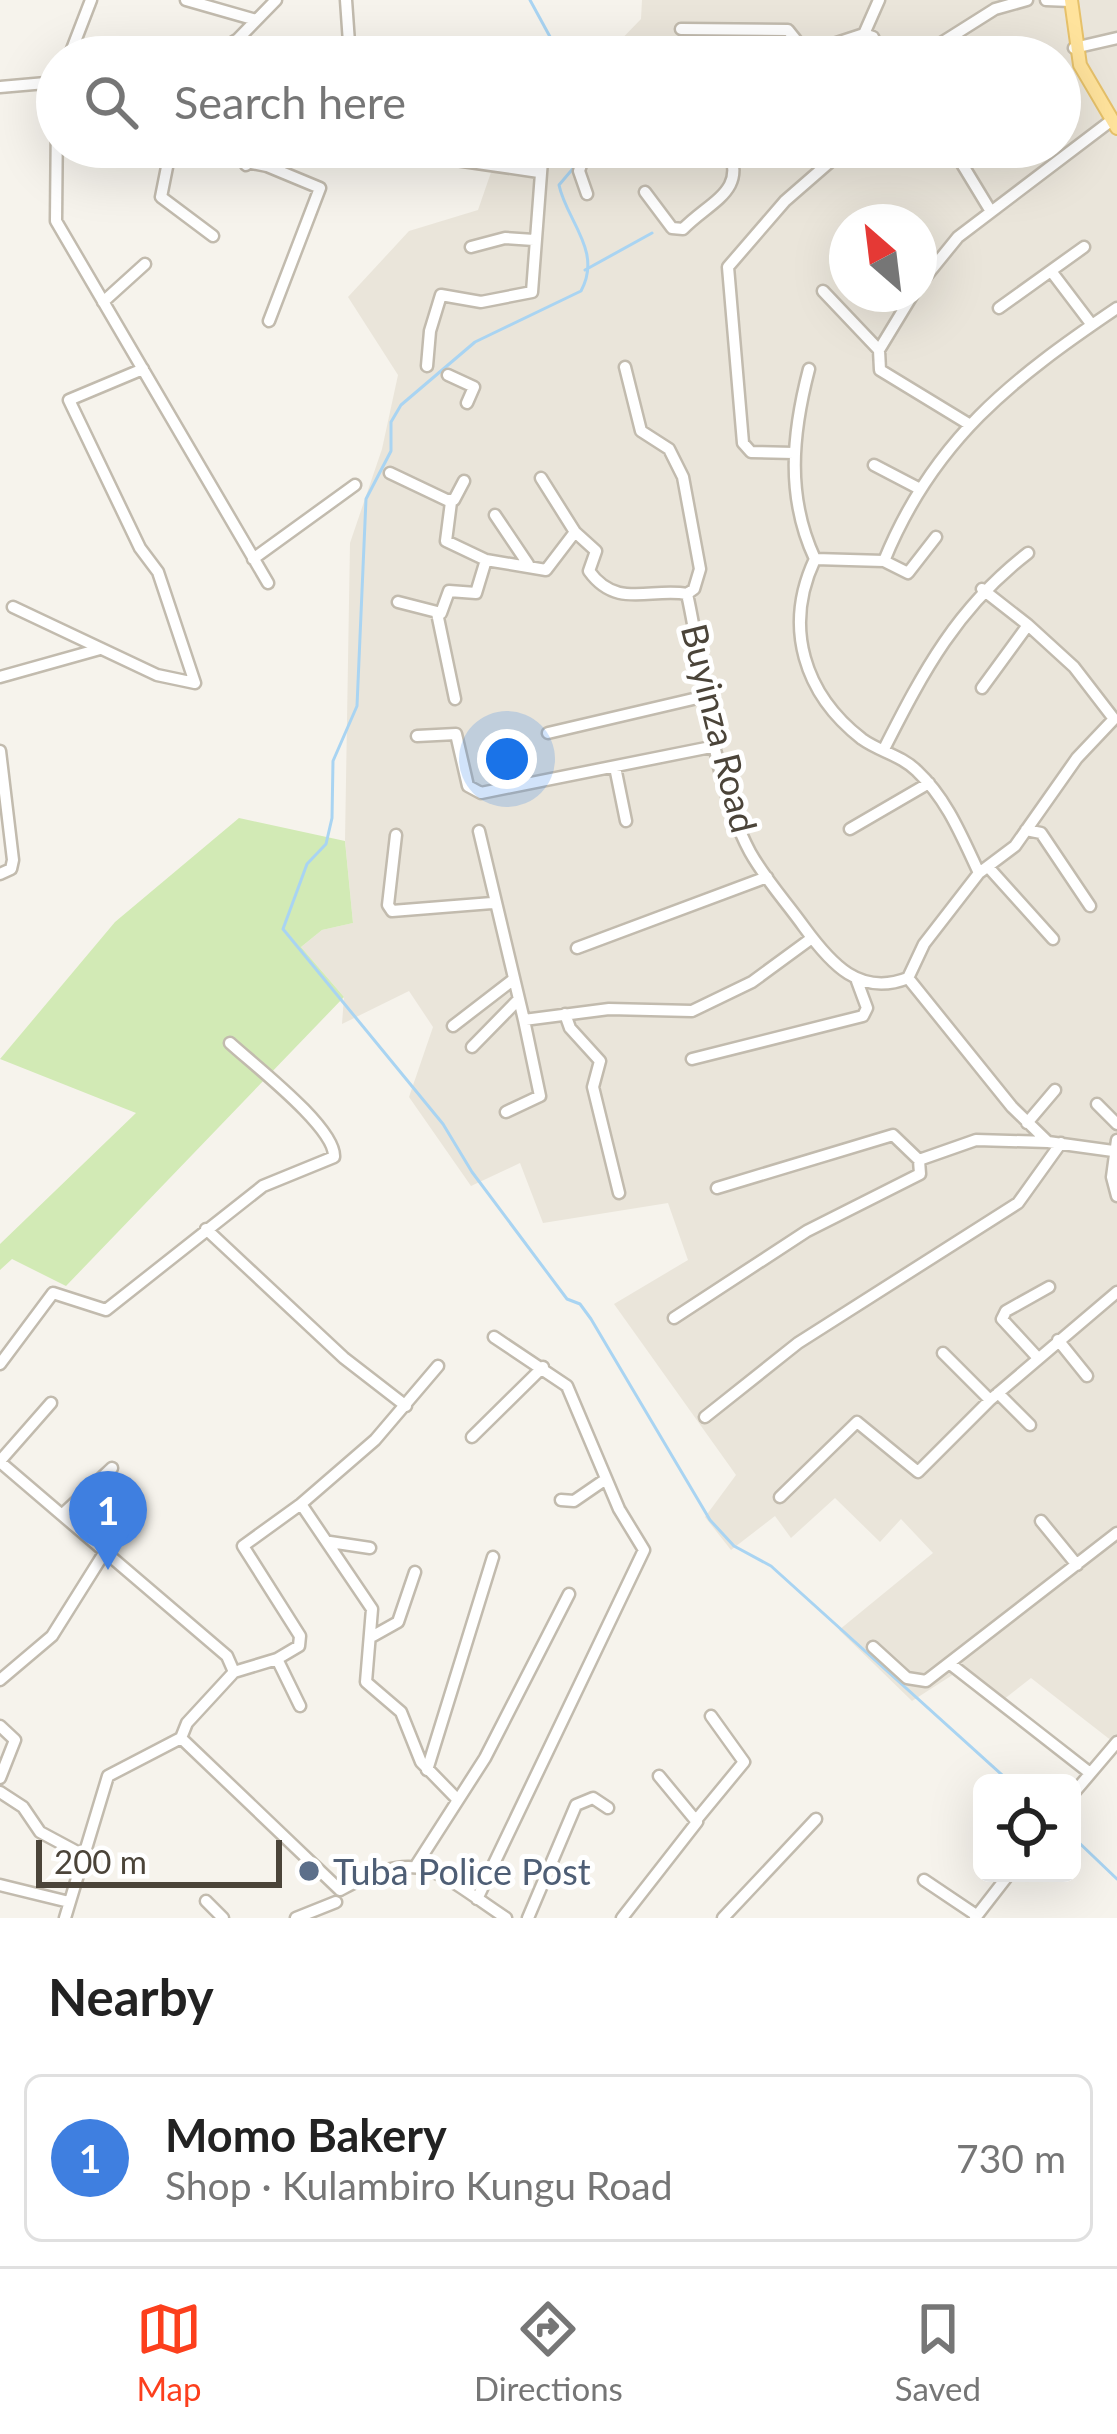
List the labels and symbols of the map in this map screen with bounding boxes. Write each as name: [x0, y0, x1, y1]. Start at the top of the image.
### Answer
north arrow: [829, 204, 937, 312]
street label: Buyinza Road: [673, 619, 767, 837]
your location: [477, 729, 537, 789]
pin: 1: [69, 1471, 147, 1570]
scale bar: [36, 1834, 282, 1887]
place label: Tuba Police Post: [333, 1849, 591, 1893]
marker: Tuba Police Post: [296, 1858, 322, 1884]

